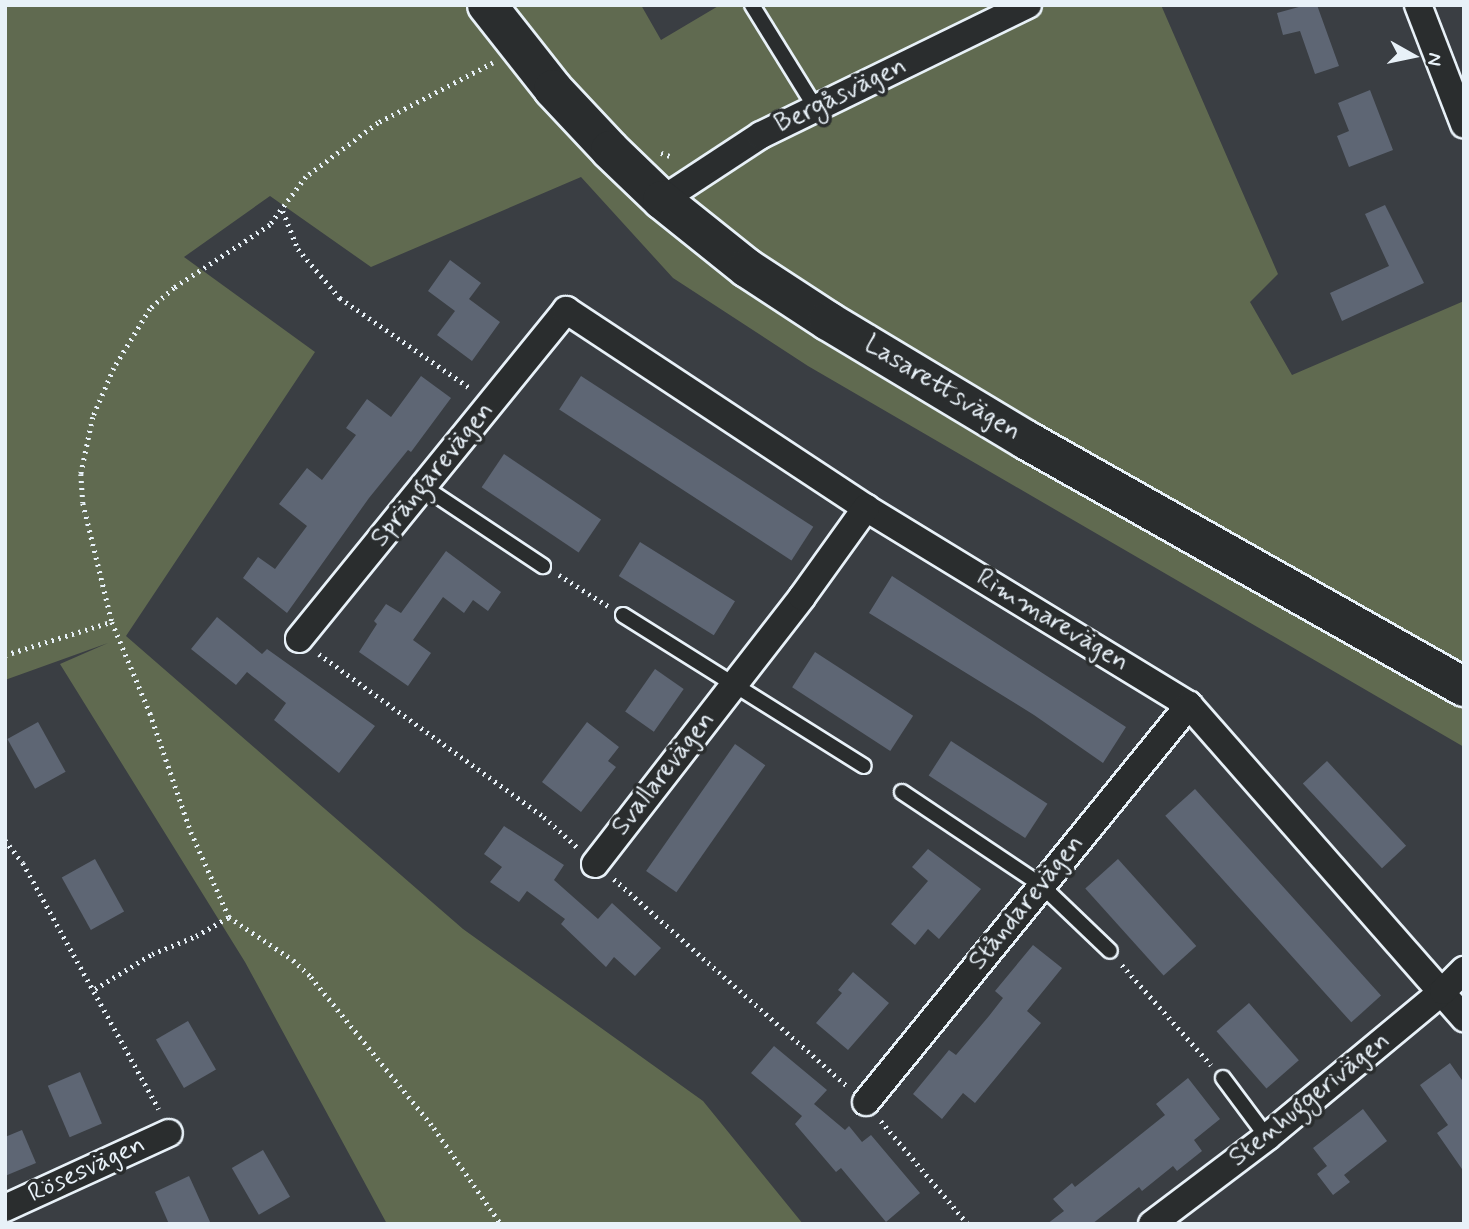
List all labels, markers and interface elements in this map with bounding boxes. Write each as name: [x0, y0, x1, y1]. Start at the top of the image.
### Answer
north arrow: [1378, 21, 1448, 91]
street label: Bergåsvägen: [770, 51, 912, 141]
text: N: [1421, 51, 1448, 68]
street label: Lasarettsvägen: [858, 330, 1026, 448]
street label: Sprängarevägen: [365, 396, 501, 554]
street label: Rimmarevägen: [970, 563, 1134, 679]
street label: Svallarevägen: [606, 706, 722, 842]
street label: Ståndarevägen: [963, 829, 1091, 977]
street label: Stenhuggerivägen: [1223, 1026, 1397, 1174]
street label: Rösesvägen: [24, 1129, 150, 1211]

